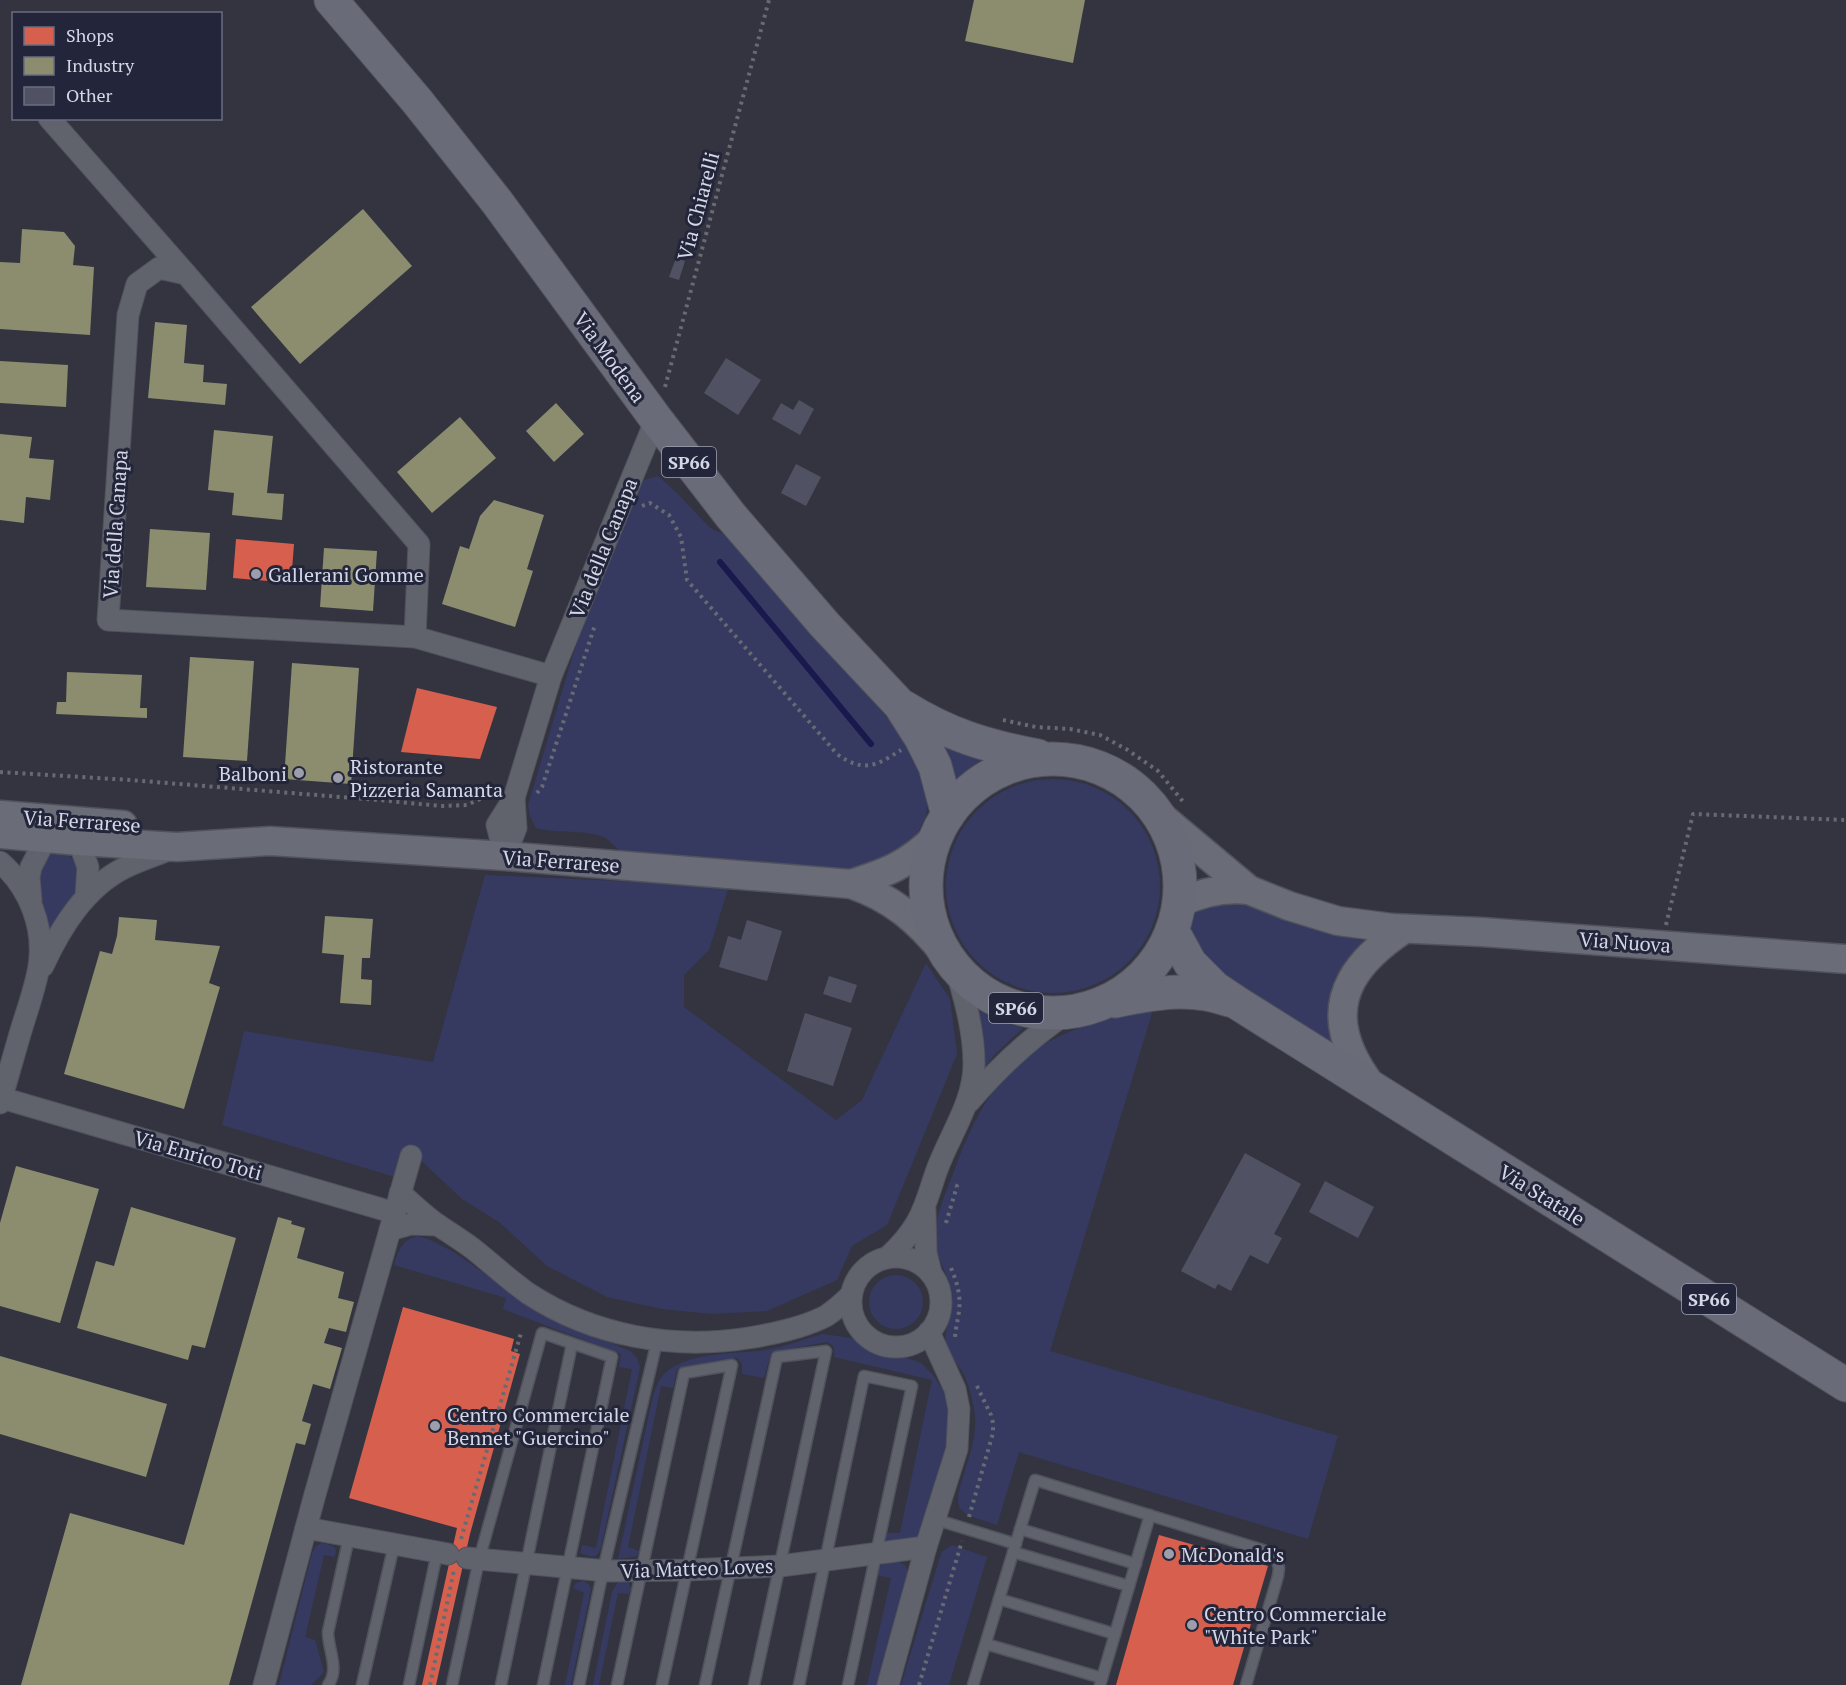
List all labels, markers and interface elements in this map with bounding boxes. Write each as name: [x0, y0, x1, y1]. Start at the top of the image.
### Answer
legend: [12, 12, 222, 120]
text: Shops: [66, 23, 114, 47]
text: Industry: [66, 53, 135, 77]
text: Other: [66, 83, 113, 107]
street label: Via Chiarelli: [671, 149, 725, 263]
street label: Via Modena: [568, 306, 652, 408]
road number: SP66: [662, 447, 716, 477]
street label: Via della Canapa: [96, 449, 134, 599]
street label: Via della Canapa: [563, 474, 643, 622]
place label: Gallerani Gomme: [268, 561, 424, 588]
marker: Gallerani Gomme: [249, 567, 263, 581]
place label: Ristorante Pizzeria Samanta: [350, 753, 503, 803]
place label: Balboni: [219, 760, 287, 787]
marker: Balboni: [292, 766, 306, 780]
marker: Ristorante Pizzeria Samanta: [331, 771, 345, 785]
street label: Via Ferrarese: [22, 803, 142, 839]
street label: Via Ferrarese: [501, 843, 621, 879]
street label: Via Nuova: [1578, 925, 1672, 959]
road number: SP66: [989, 993, 1043, 1023]
street label: Via Enrico Toti: [131, 1124, 265, 1186]
street label: Via Statale: [1494, 1158, 1590, 1232]
road number: SP66: [1682, 1284, 1736, 1314]
place label: Centro Commerciale Bennet "Guercino": [447, 1401, 630, 1451]
marker: Centro Commerciale Bennet "Guercino": [428, 1419, 442, 1433]
place label: McDonald's: [1181, 1541, 1285, 1568]
marker: McDonald's: [1162, 1547, 1176, 1561]
street label: Via Matteo Loves: [620, 1552, 774, 1584]
place label: Centro Commerciale "White Park": [1204, 1600, 1387, 1650]
marker: Centro Commerciale "White Park": [1185, 1618, 1199, 1632]

